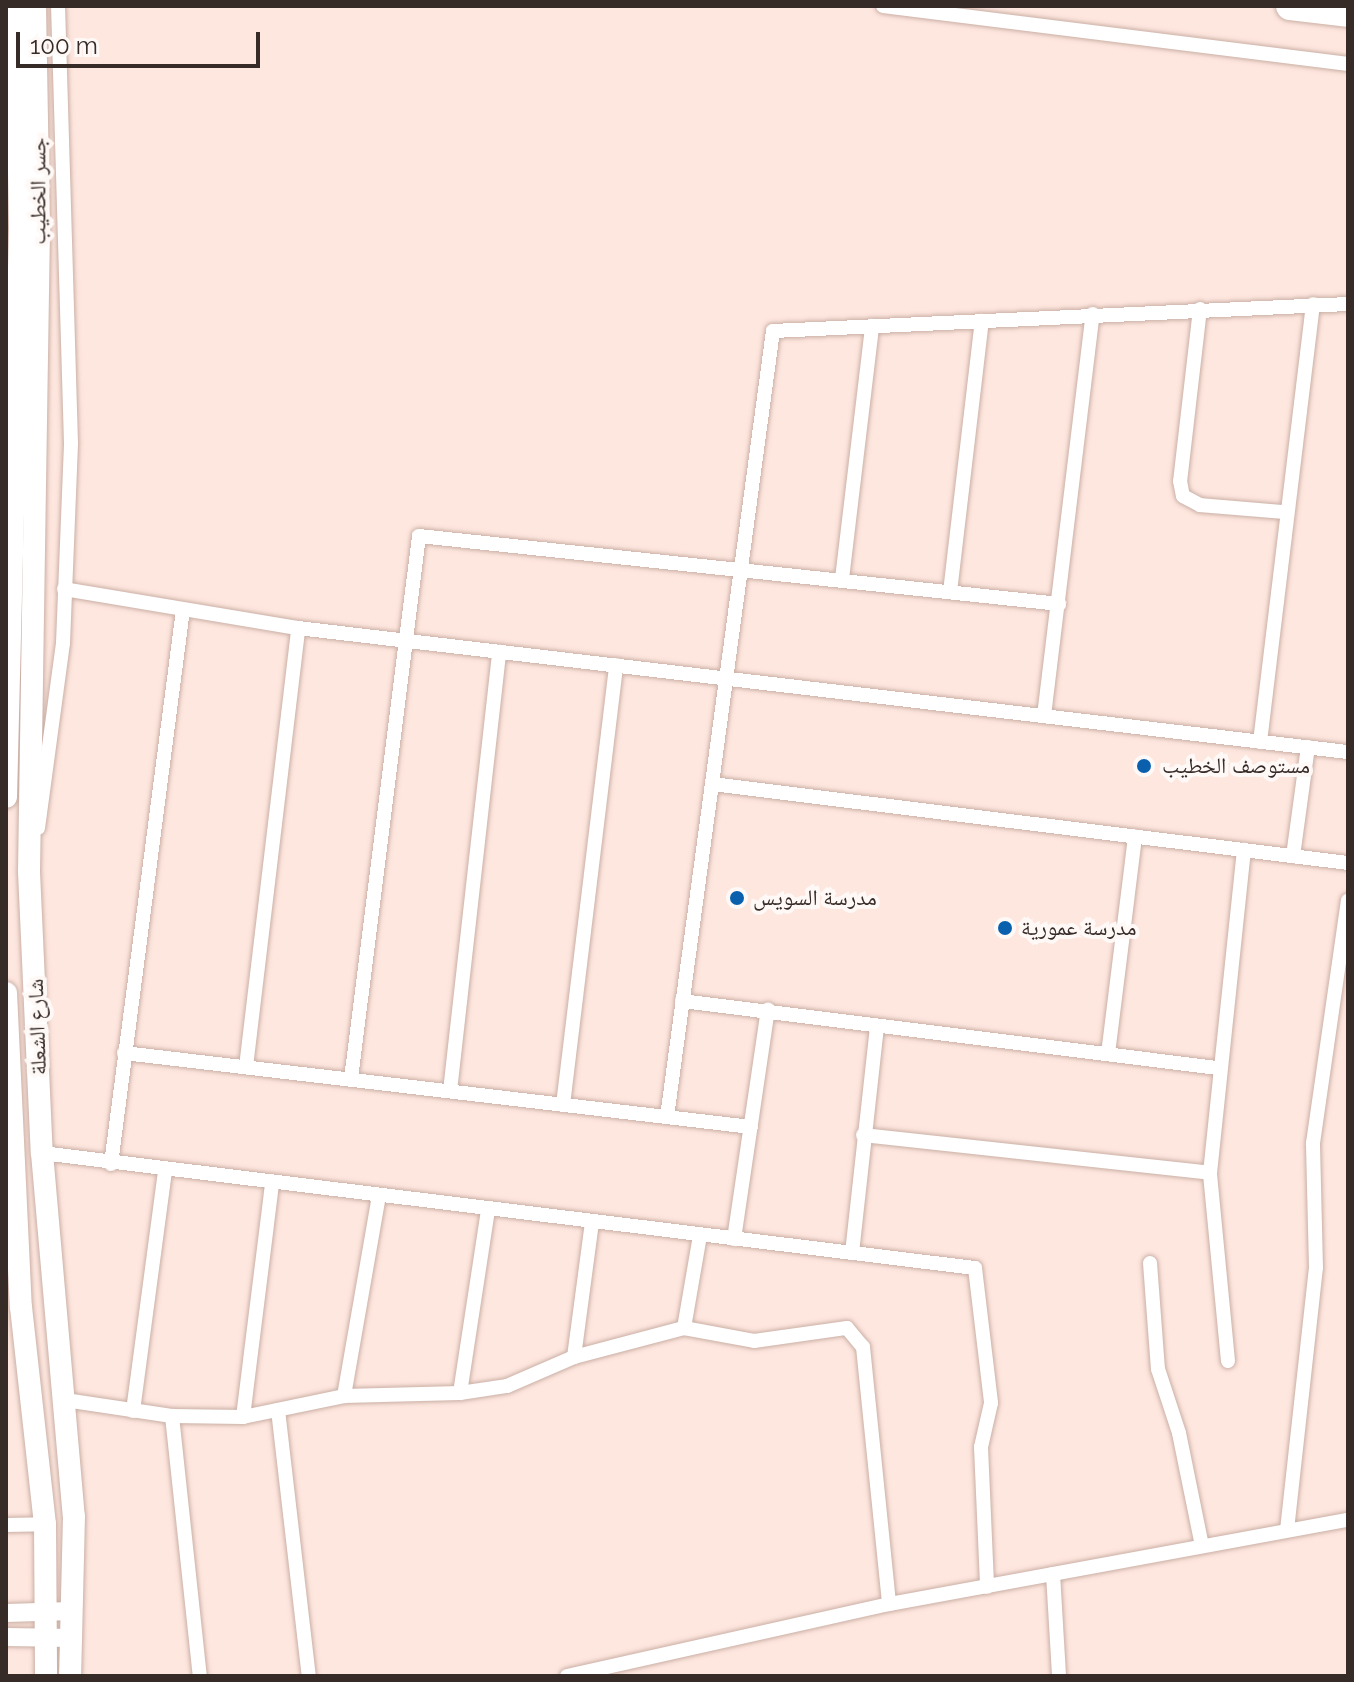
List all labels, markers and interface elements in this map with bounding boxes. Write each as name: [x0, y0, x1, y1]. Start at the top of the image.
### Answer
scale bar: [20, 16, 264, 66]
text: 100 m: [30, 31, 98, 60]
street label: جسر الخطيب: [25, 137, 51, 245]
place label: مستوصف الخطيب: [1162, 753, 1310, 779]
marker: مستوصف الخطيب: [1133, 755, 1155, 777]
place label: مدرسة السويس: [753, 885, 877, 911]
marker: مدرسة السويس: [728, 889, 746, 907]
place label: مدرسة عمورية: [1021, 915, 1136, 941]
marker: مدرسة عمورية: [996, 919, 1014, 937]
street label: شارع الشعلة: [22, 978, 52, 1076]

